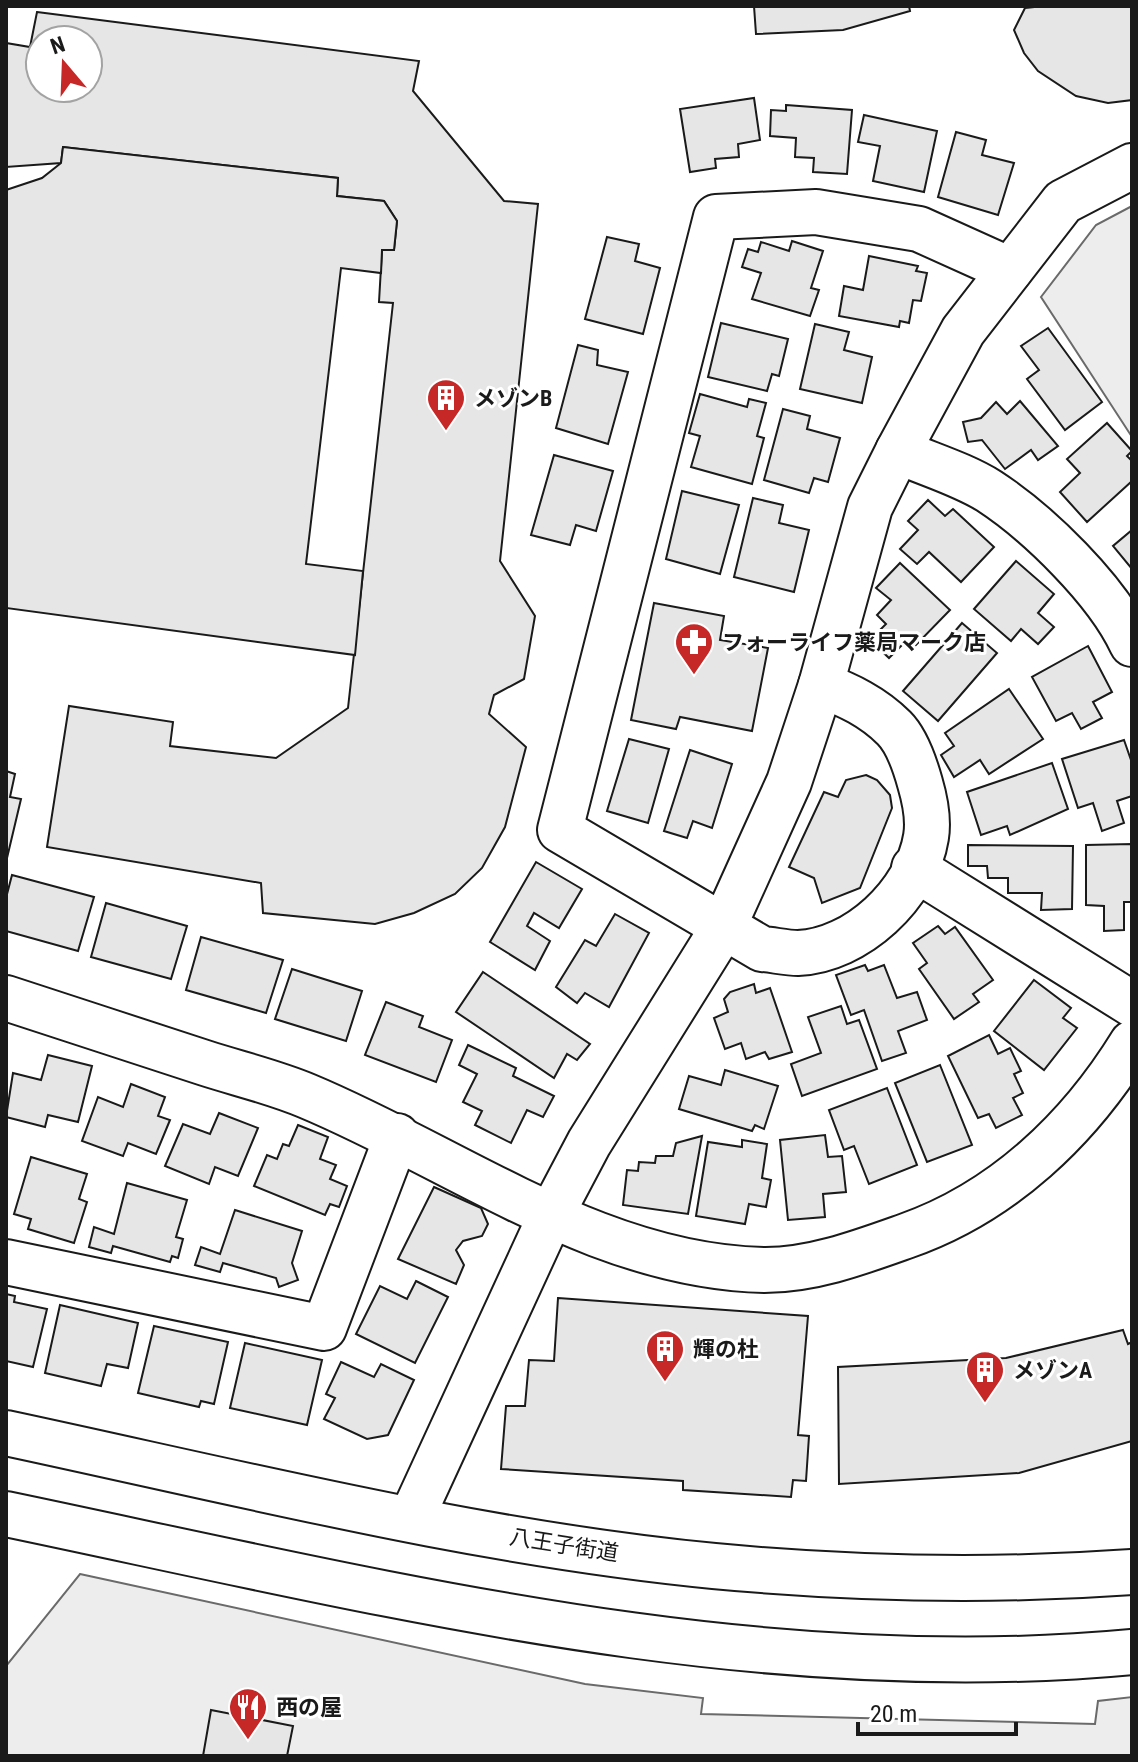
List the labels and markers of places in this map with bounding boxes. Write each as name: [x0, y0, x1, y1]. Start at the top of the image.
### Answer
building icon: メゾンB: [425, 377, 467, 432]
place label: メゾンB: [474, 386, 552, 411]
pharmacy icon: フォーライフ薬局マーク店: [673, 621, 715, 676]
place label: フォーライフ薬局マーク店: [722, 630, 986, 655]
building icon: 輝の杜: [644, 1328, 686, 1383]
place label: 輝の杜: [693, 1337, 759, 1362]
building icon: メゾンA: [964, 1349, 1006, 1404]
place label: メゾンA: [1013, 1358, 1092, 1383]
restaurant icon: 西の屋: [227, 1686, 269, 1741]
place label: 西の屋: [276, 1695, 342, 1720]

